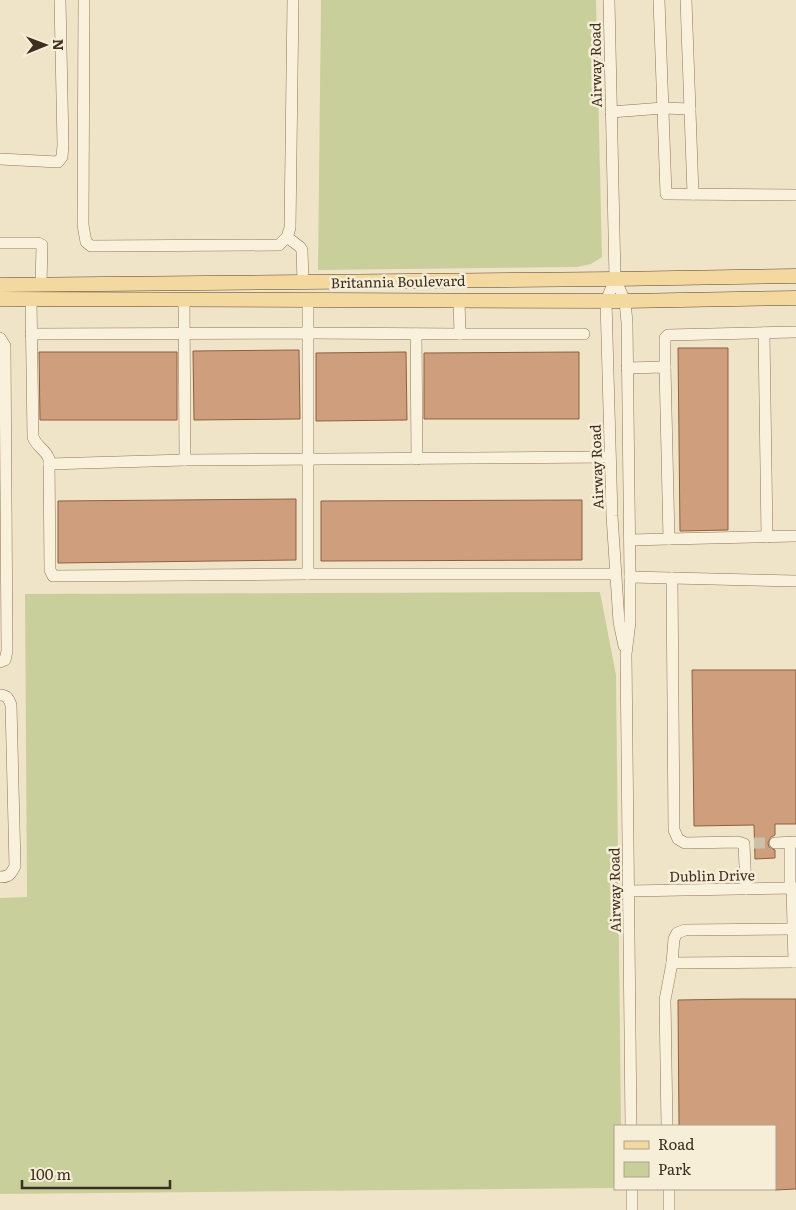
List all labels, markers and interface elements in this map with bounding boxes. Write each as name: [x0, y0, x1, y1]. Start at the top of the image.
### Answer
north arrow: [20, 20, 70, 70]
street label: Airway Road: [584, 22, 606, 108]
text: N: [49, 39, 69, 51]
street label: Britannia Boulevard: [330, 270, 466, 292]
street label: Airway Road: [585, 424, 607, 510]
street label: Airway Road: [603, 847, 625, 933]
street label: Dublin Drive: [669, 864, 755, 886]
legend: [614, 1125, 776, 1190]
text: Road: [658, 1132, 694, 1155]
text: Park: [658, 1157, 692, 1180]
scale bar: [22, 1158, 170, 1190]
text: 100 m: [30, 1162, 71, 1185]

